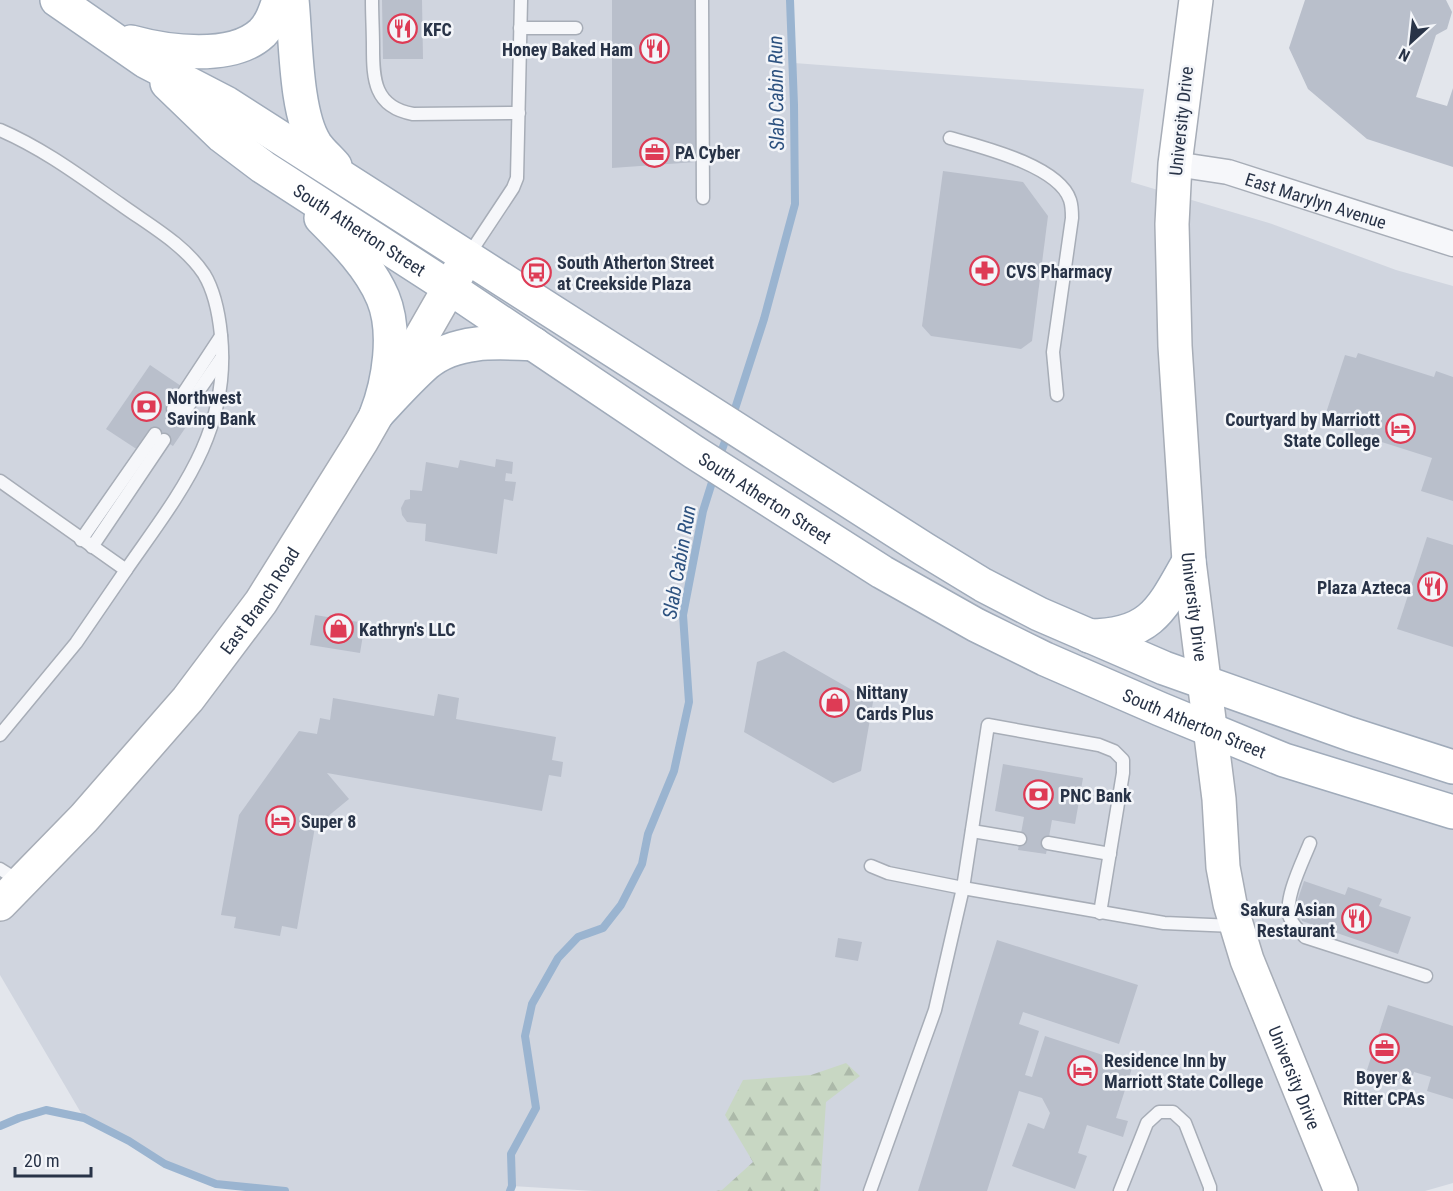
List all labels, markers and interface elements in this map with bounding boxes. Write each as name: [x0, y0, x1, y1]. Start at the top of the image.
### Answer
north arrow: [1381, 12, 1441, 72]
restaurant icon: KFC: [386, 13, 418, 45]
place label: KFC: [423, 19, 452, 40]
restaurant icon: Honey Baked Ham: [638, 33, 670, 65]
water label: Slab Cabin Run: [763, 35, 789, 151]
place label: Honey Baked Ham: [502, 39, 633, 60]
text: N: [1396, 44, 1413, 66]
street label: University Drive: [1165, 65, 1197, 177]
office icon: PA Cyber: [638, 136, 670, 168]
place label: PA Cyber: [675, 142, 740, 163]
street label: East Marylyn Avenue: [1243, 168, 1389, 233]
street label: South Atherton Street: [290, 179, 430, 280]
place label: South Atherton Street at Creekside Plaza: [557, 252, 715, 294]
pharmacy icon: CVS Pharmacy: [969, 255, 1001, 287]
bus stop icon: South Atherton Street at Creekside Plaza: [520, 256, 552, 288]
place label: CVS Pharmacy: [1006, 261, 1112, 282]
place label: Northwest Saving Bank: [167, 387, 256, 429]
bank icon: Northwest Saving Bank: [130, 391, 162, 423]
place label: Courtyard by Marriott State College: [1225, 409, 1380, 451]
hotel icon: Courtyard by Marriott State College: [1385, 413, 1417, 445]
street label: South Atherton Street: [695, 447, 835, 548]
water label: Slab Cabin Run: [657, 503, 701, 621]
street label: East Branch Road: [215, 543, 303, 658]
street label: University Drive: [1178, 552, 1212, 662]
restaurant icon: Plaza Azteca: [1416, 571, 1448, 603]
place label: Plaza Azteca: [1317, 577, 1411, 598]
shop icon: Kathryn's LLC: [322, 613, 354, 645]
place label: Kathryn's LLC: [359, 619, 455, 640]
place label: Nittany Cards Plus: [856, 682, 934, 724]
street label: South Atherton Street: [1120, 684, 1269, 762]
shop icon: Nittany Cards Plus: [819, 686, 851, 718]
bank icon: PNC Bank: [1023, 779, 1055, 811]
place label: PNC Bank: [1060, 785, 1132, 806]
hotel icon: Super 8: [264, 805, 296, 837]
place label: Super 8: [301, 811, 356, 832]
place label: Sakura Asian Restaurant: [1240, 899, 1335, 941]
restaurant icon: Sakura Asian Restaurant: [1340, 903, 1372, 935]
street label: University Drive: [1264, 1023, 1325, 1132]
office icon: Boyer & Ritter CPAs: [1368, 1032, 1400, 1064]
place label: Residence Inn by Marriott State College: [1104, 1050, 1264, 1092]
hotel icon: Residence Inn by Marriott State College: [1067, 1054, 1099, 1086]
place label: Boyer & Ritter CPAs: [1343, 1067, 1425, 1109]
scale bar: [15, 1140, 92, 1178]
text: 20 m: [24, 1150, 59, 1171]

